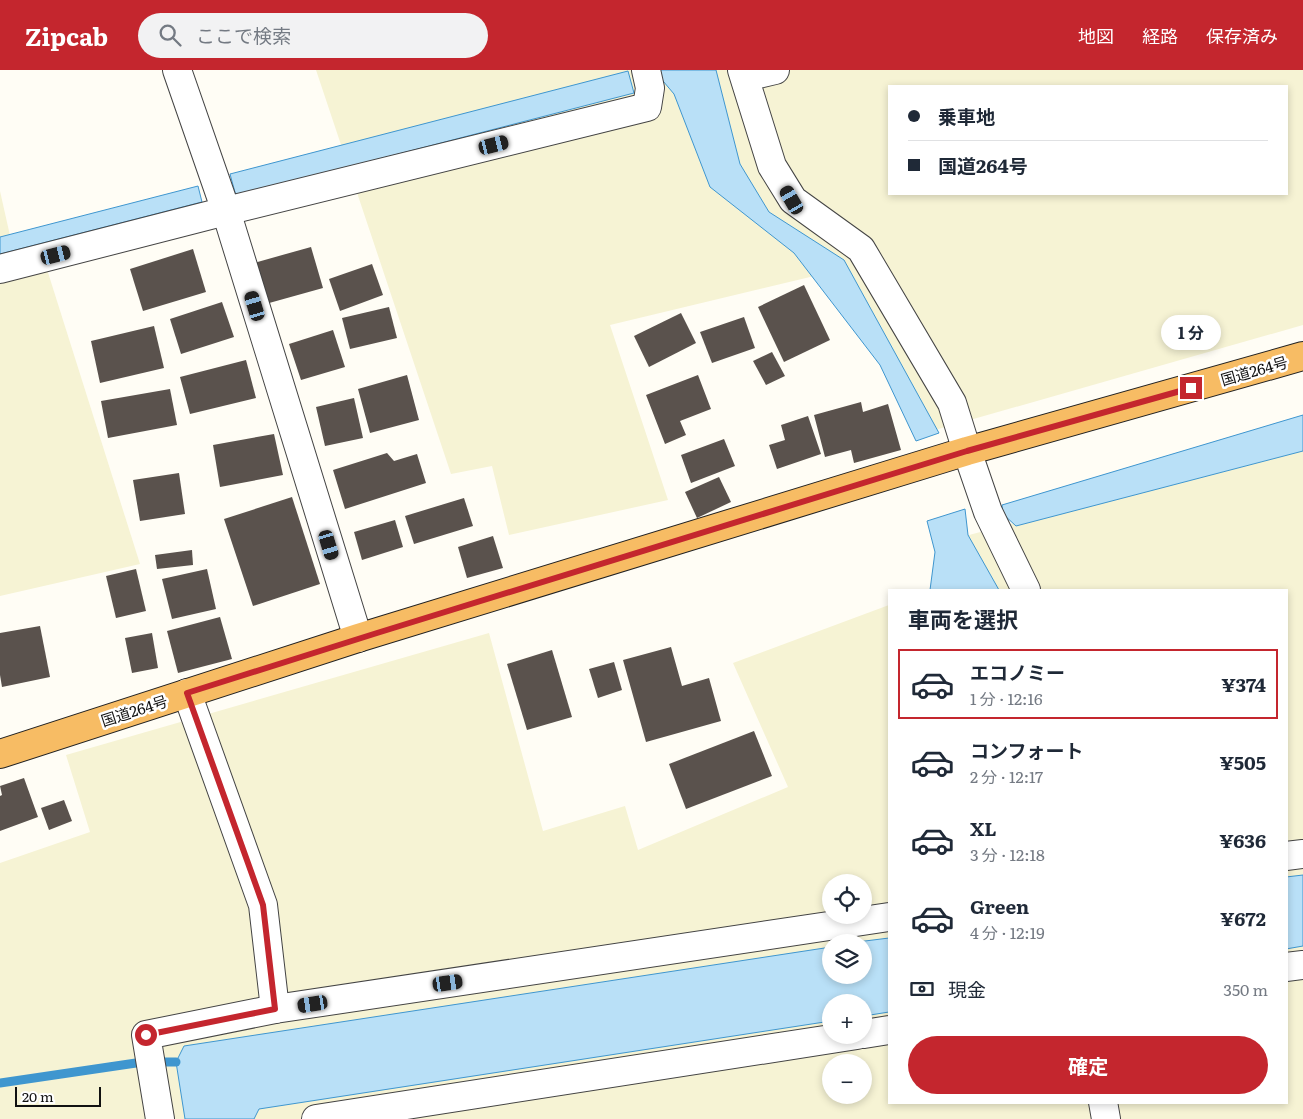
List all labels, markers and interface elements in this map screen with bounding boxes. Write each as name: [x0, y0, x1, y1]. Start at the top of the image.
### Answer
search box: [138, 13, 488, 58]
text: Zipcab: [25, 18, 108, 53]
icon: search: [156, 21, 184, 49]
text: ここで検索: [196, 21, 291, 49]
text: 地図: [1078, 22, 1114, 49]
text: 経路: [1142, 22, 1178, 49]
text: 保存済み: [1206, 22, 1278, 49]
text: 乗車地: [938, 102, 995, 130]
car: [477, 134, 510, 156]
text: 国道264号: [938, 151, 1028, 179]
car: [778, 183, 805, 217]
car: [39, 244, 72, 266]
car: [243, 289, 266, 323]
callout: 1 分: [1161, 316, 1221, 350]
text: 1 分: [1178, 320, 1204, 344]
street label: 国道264号: [1218, 349, 1290, 391]
route end: [1180, 377, 1202, 399]
car: [317, 528, 340, 562]
text: 車両を選択: [908, 602, 1018, 635]
text: エコノミー: [970, 658, 1065, 686]
icon: car: [910, 662, 955, 707]
text: ¥374: [1221, 670, 1266, 698]
text: 1 分 · 12:16: [970, 686, 1043, 710]
street label: 国道264号: [98, 688, 170, 732]
text: コンフォート: [970, 736, 1083, 764]
icon: car: [910, 740, 955, 785]
text: ¥505: [1220, 748, 1266, 776]
text: 2 分 · 12:17: [970, 764, 1043, 788]
text: XL: [970, 814, 997, 842]
icon: car: [910, 818, 955, 863]
text: ¥636: [1219, 826, 1266, 854]
text: 3 分 · 12:18: [970, 842, 1045, 866]
map controls: [822, 874, 872, 1104]
button: locate: [822, 874, 872, 924]
text: Green: [970, 892, 1029, 920]
icon: car: [910, 896, 955, 941]
text: ¥672: [1220, 904, 1266, 932]
text: 4 分 · 12:19: [970, 920, 1045, 944]
button: layers: [822, 934, 872, 984]
car: [432, 973, 463, 993]
icon: cash: [908, 975, 936, 1003]
text: 現金: [948, 975, 986, 1003]
text: 350 m: [1223, 977, 1268, 1001]
car: [297, 994, 328, 1014]
button: +: [822, 994, 872, 1044]
route start: [135, 1024, 157, 1046]
button: 確定: [908, 1036, 1268, 1094]
button: −: [822, 1054, 872, 1104]
scale bar: [15, 1084, 101, 1107]
text: 20 m: [22, 1086, 54, 1106]

